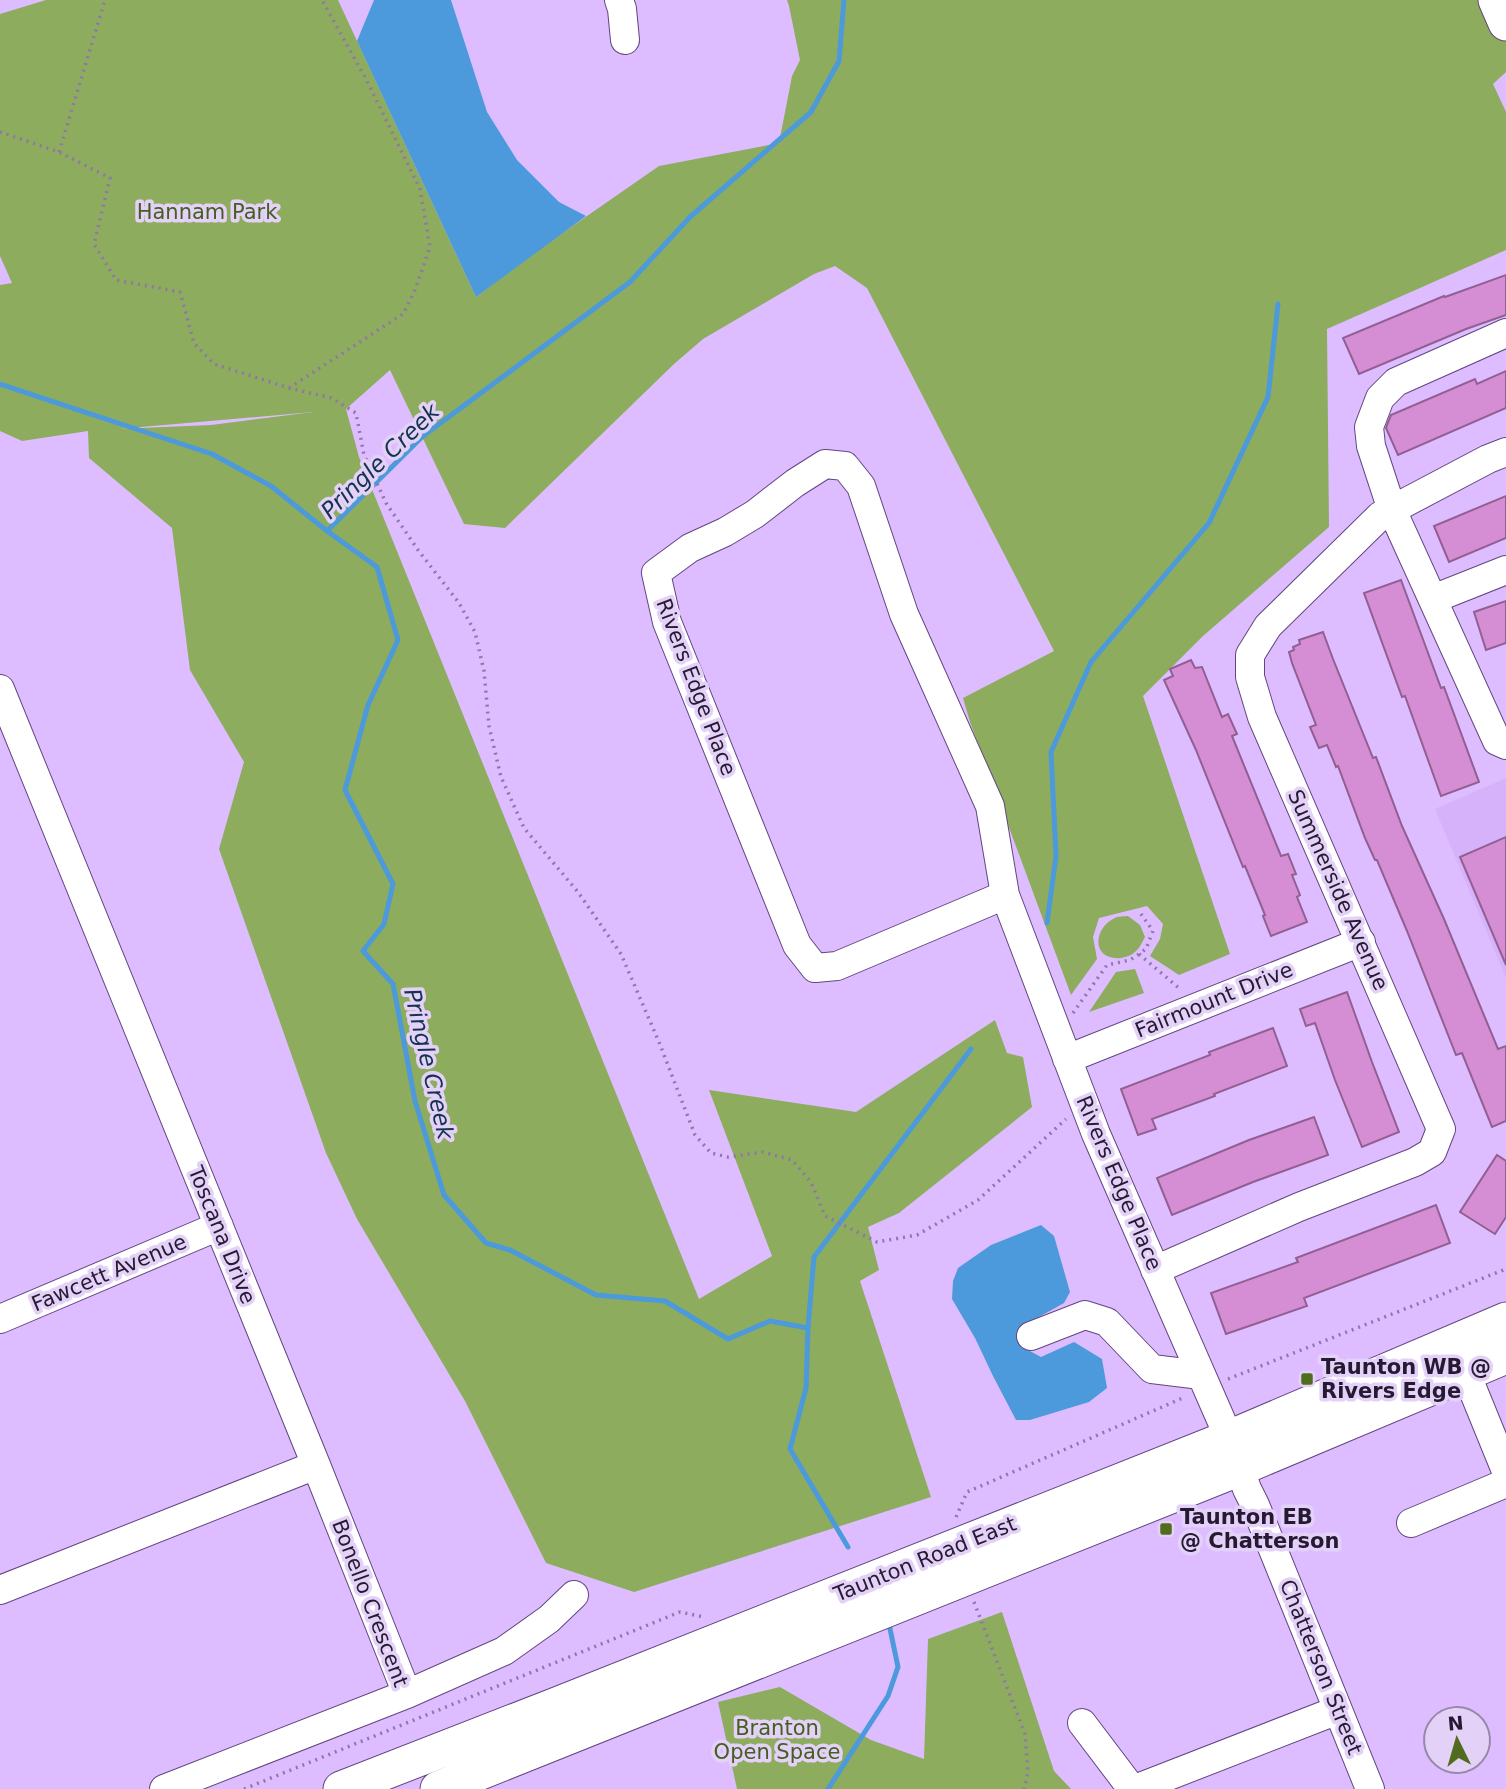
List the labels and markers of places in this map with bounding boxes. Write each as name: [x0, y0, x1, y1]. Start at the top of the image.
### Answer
place label: Taunton WB @ Rivers Edge: [1321, 1355, 1491, 1403]
marker: Taunton WB @ Rivers Edge: [1299, 1371, 1315, 1387]
place label: Taunton EB @ Chatterson: [1180, 1505, 1339, 1553]
marker: Taunton EB @ Chatterson: [1158, 1521, 1174, 1537]

